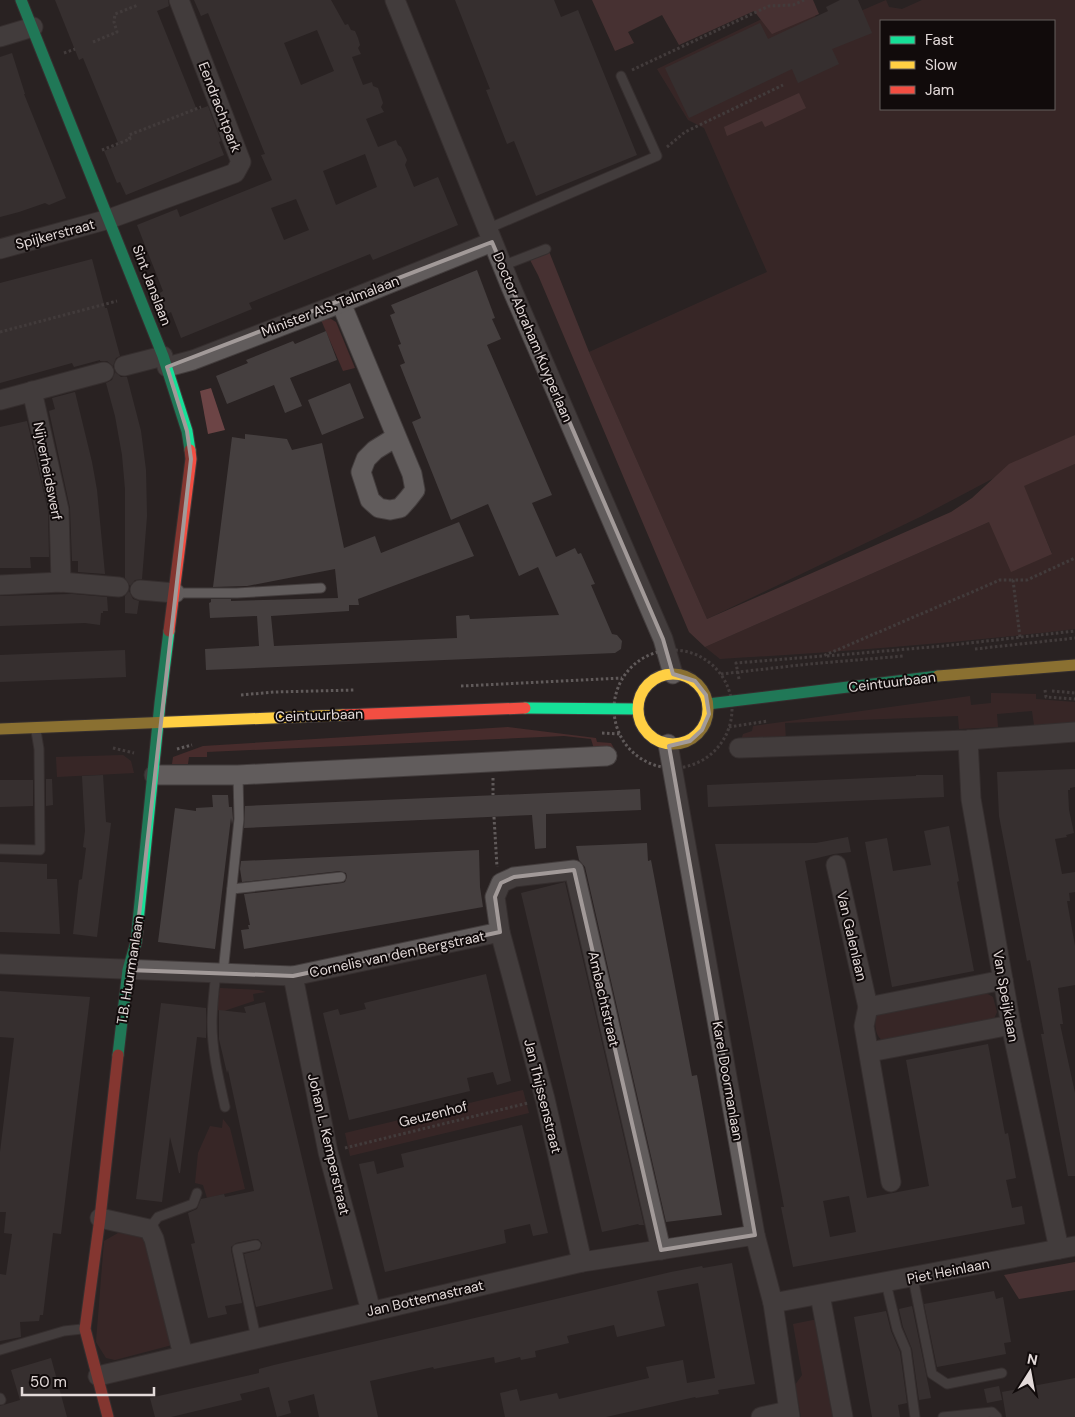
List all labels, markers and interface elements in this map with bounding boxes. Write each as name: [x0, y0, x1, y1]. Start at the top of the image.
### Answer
legend: [880, 20, 1055, 110]
text: Fast: [925, 30, 954, 50]
text: Slow: [925, 55, 958, 75]
street label: Eendrachtpark: [194, 59, 246, 155]
text: Jam: [925, 80, 954, 100]
street label: Spijkerstraat: [13, 215, 97, 253]
street label: Sint Janslaan: [128, 242, 176, 328]
street label: Doctor Abraham Kuyperlaan: [489, 249, 577, 425]
street label: Minister A.S. Talmalaan: [259, 271, 401, 341]
street label: Nijverheidswerf: [30, 420, 66, 522]
street label: Ceintuurbaan: [847, 668, 937, 696]
street label: Ceintuurbaan: [275, 704, 363, 726]
street label: Van Galenlaan: [833, 889, 871, 983]
street label: T.B. Huurmanlaan: [113, 914, 147, 1026]
street label: Cornelis van den Bergstraat: [308, 927, 486, 981]
street label: Ambachtstraat: [584, 949, 624, 1049]
street label: Van Speijklaan: [989, 949, 1023, 1043]
street label: Karel Doormanlaan: [709, 1020, 747, 1142]
street label: Jan Thijssenstraat: [520, 1037, 566, 1155]
street label: Johan L. Kemperstraat: [304, 1072, 354, 1216]
street label: Geuzenhof: [397, 1097, 469, 1131]
street label: Piet Heinlaan: [905, 1254, 991, 1288]
street label: Jan Bottemastraat: [365, 1276, 485, 1320]
north arrow: [1005, 1347, 1055, 1397]
text: N: [1026, 1349, 1039, 1369]
scale bar: [22, 1364, 155, 1396]
text: 50 m: [30, 1372, 67, 1392]

